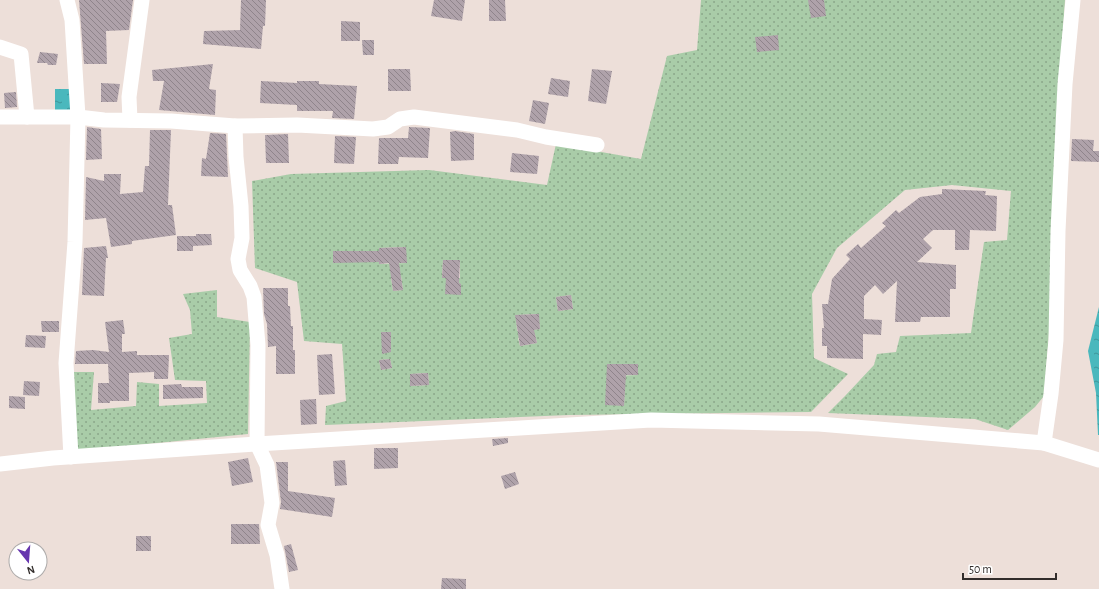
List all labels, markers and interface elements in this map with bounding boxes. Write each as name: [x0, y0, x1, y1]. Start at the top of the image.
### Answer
north arrow: [8, 541, 48, 581]
scale bar: [963, 555, 1056, 581]
text: 50 m: [969, 563, 992, 575]
text: N: [26, 564, 36, 576]

